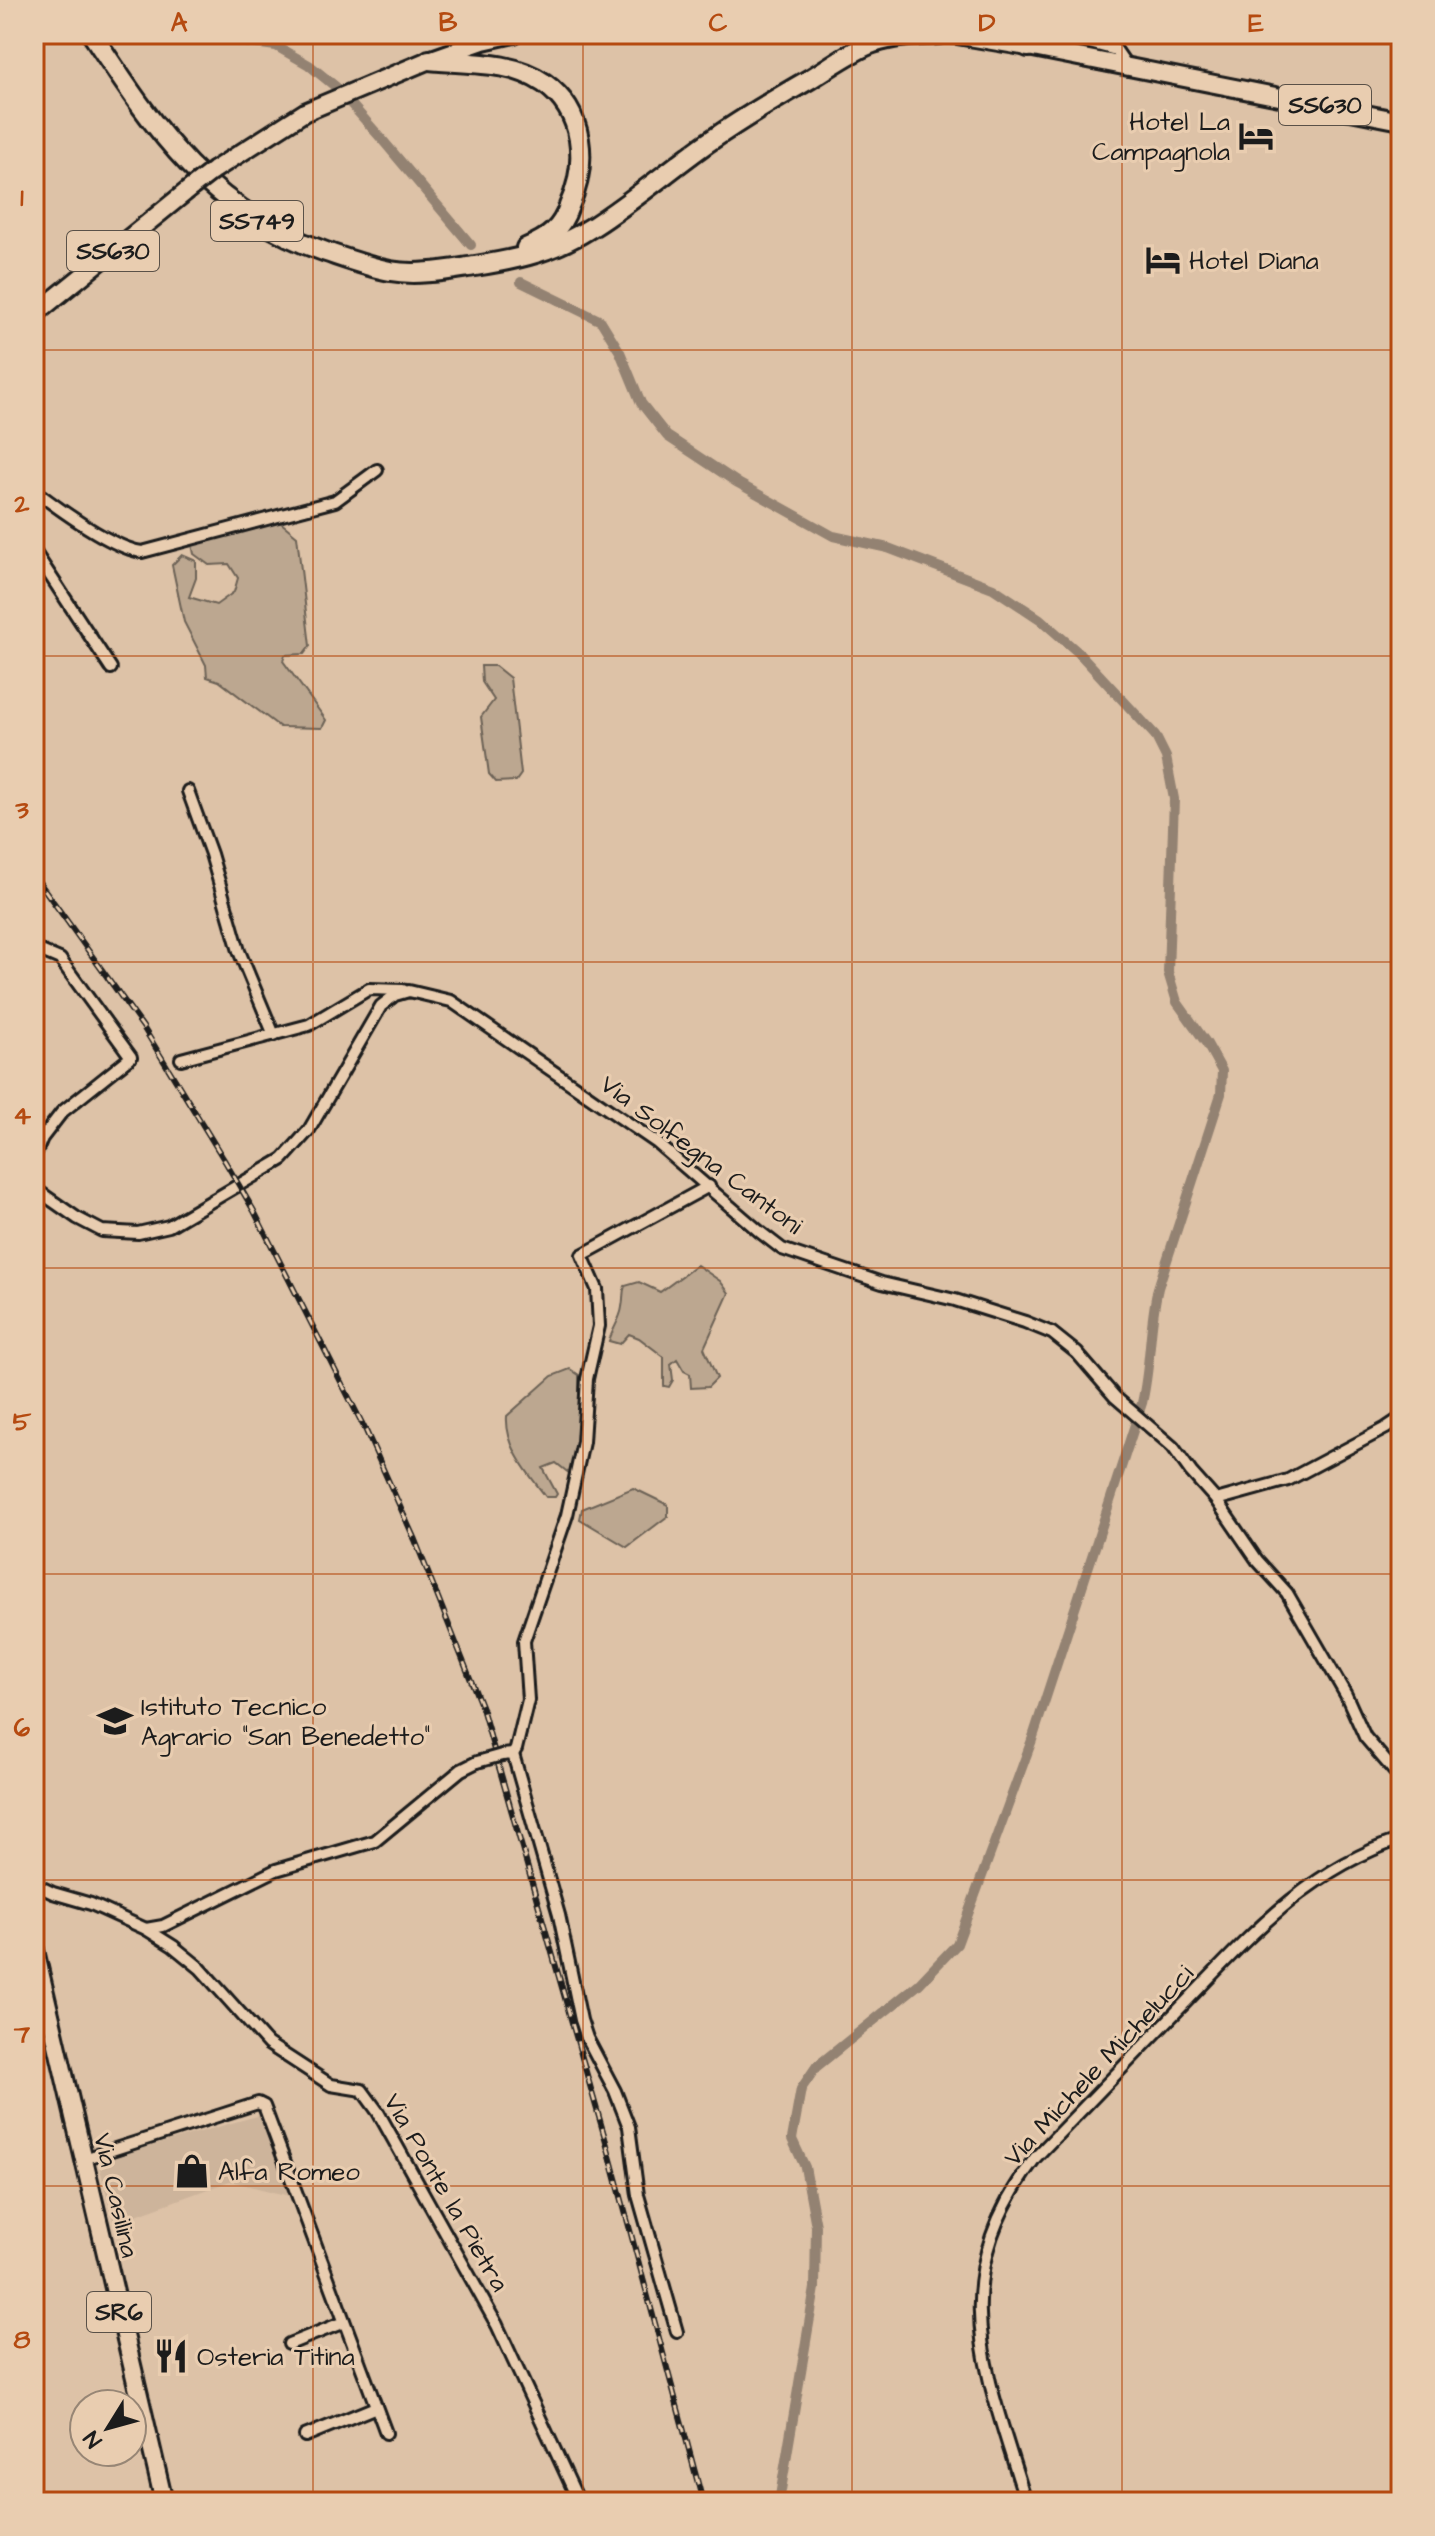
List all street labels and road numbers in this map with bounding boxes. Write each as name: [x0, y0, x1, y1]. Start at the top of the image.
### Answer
road number: SS630: [1279, 85, 1371, 125]
road number: SS749: [211, 201, 303, 241]
road number: SS630: [67, 231, 159, 271]
street label: Via Solfegna Cantoni: [591, 1067, 810, 1245]
street label: Via Michele Michelucci: [995, 1957, 1202, 2175]
street label: Via Ponte la Pietra: [375, 2087, 518, 2298]
street label: Via Casilina: [84, 2129, 148, 2261]
road number: SR6: [87, 2292, 151, 2332]

